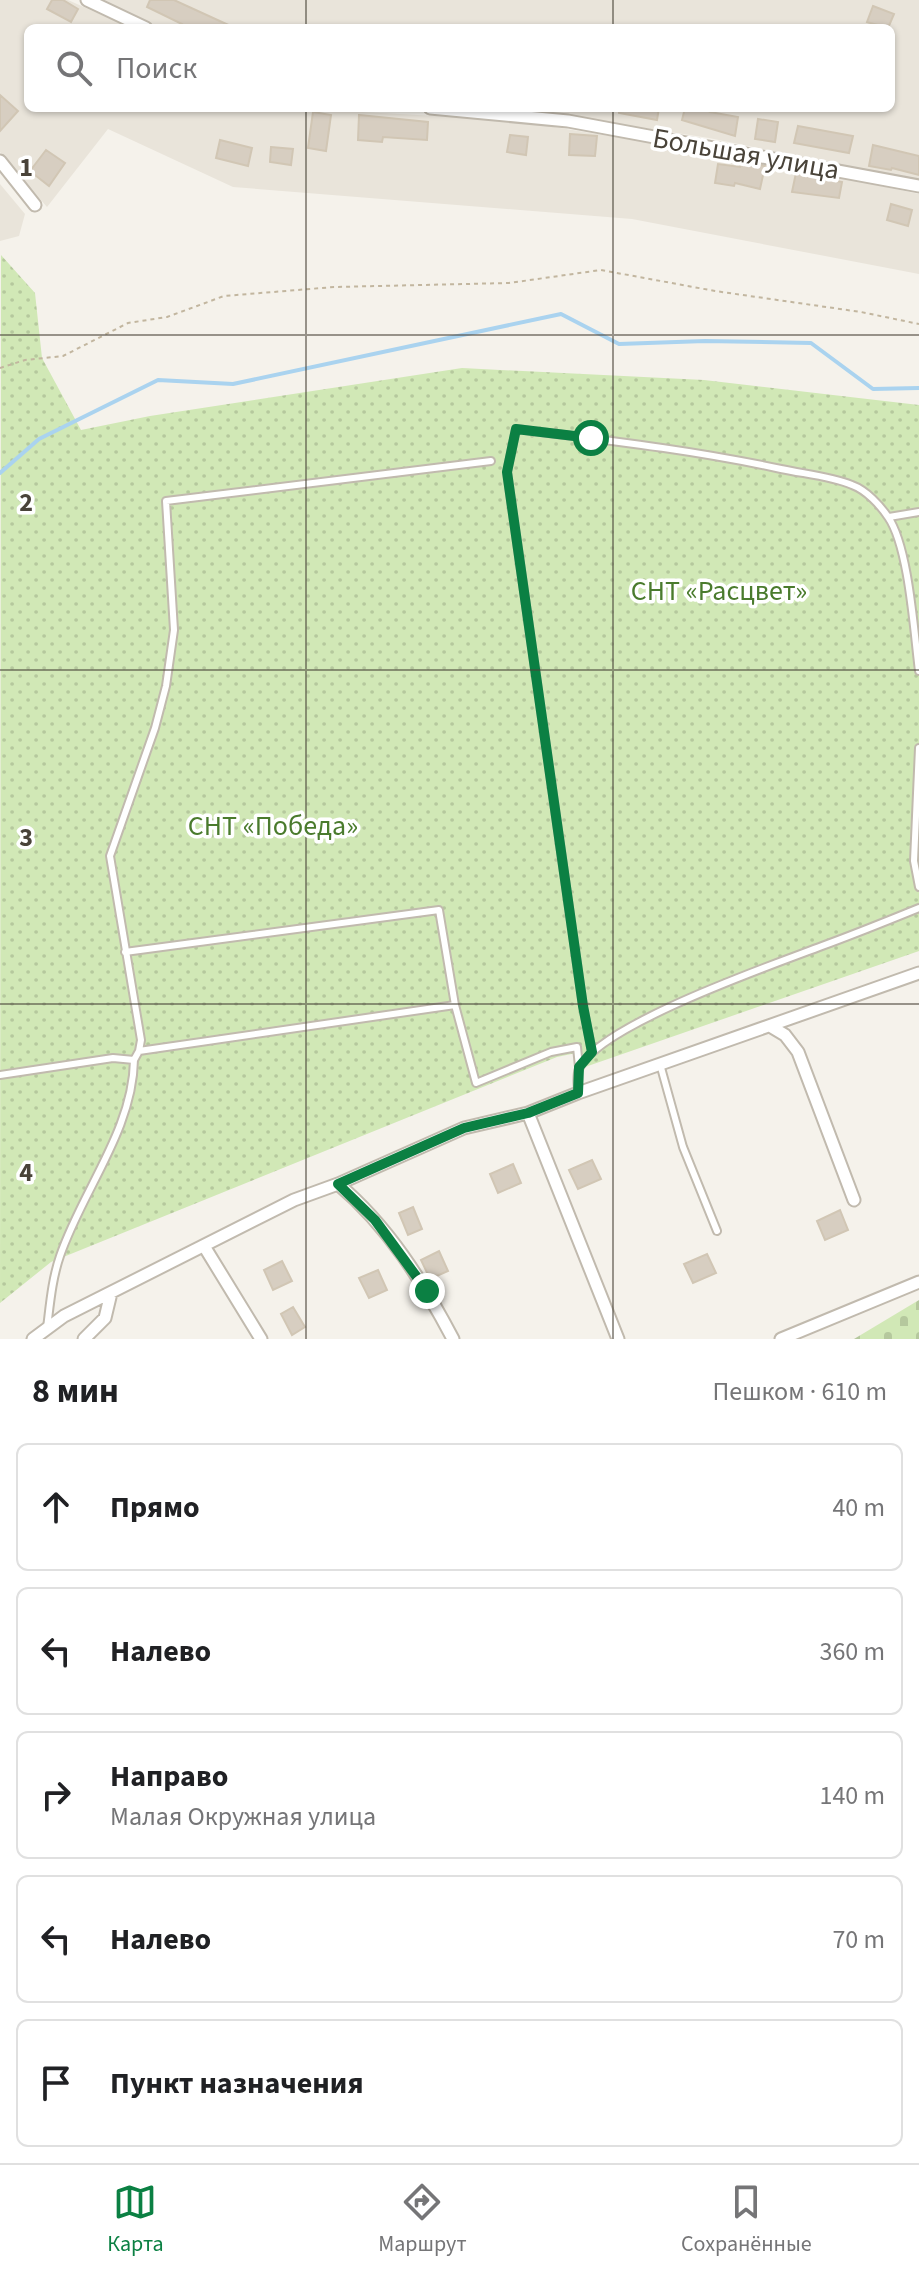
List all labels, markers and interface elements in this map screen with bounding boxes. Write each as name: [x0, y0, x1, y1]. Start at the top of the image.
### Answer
search box: [24, 24, 895, 112]
icon: search: [52, 46, 96, 90]
text: Поиск: [116, 47, 197, 90]
street label: Большая улица: [650, 118, 842, 190]
text: 1: [19, 149, 33, 186]
route start: [573, 420, 609, 456]
text: 2: [19, 484, 33, 521]
park label: СНТ «Расцвет»: [631, 571, 807, 611]
park label: СНТ «Победа»: [188, 806, 358, 846]
text: 3: [19, 819, 33, 856]
text: 4: [19, 1154, 33, 1191]
route end: [409, 1273, 445, 1309]
text: 8 мин: [32, 1367, 119, 1416]
text: Пешком · 610 m: [712, 1373, 887, 1410]
icon: ahead: [34, 1485, 78, 1529]
text: Прямо: [110, 1486, 200, 1529]
text: 40 m: [832, 1489, 885, 1526]
icon: left: [34, 1629, 78, 1673]
text: Налево: [110, 1630, 211, 1673]
text: 360 m: [819, 1633, 885, 1670]
text: Направо: [110, 1755, 228, 1798]
icon: right: [34, 1773, 78, 1817]
text: 140 m: [819, 1777, 885, 1814]
text: Малая Окружная улица: [110, 1798, 376, 1835]
icon: left: [34, 1917, 78, 1961]
text: Налево: [110, 1918, 211, 1961]
text: 70 m: [832, 1921, 885, 1958]
icon: arrive: [34, 2061, 78, 2105]
text: Пункт назначения: [110, 2062, 364, 2105]
tab: Карта: [107, 2180, 164, 2260]
tab: Маршрут: [378, 2180, 467, 2260]
tab: Сохранённые: [681, 2180, 812, 2260]

